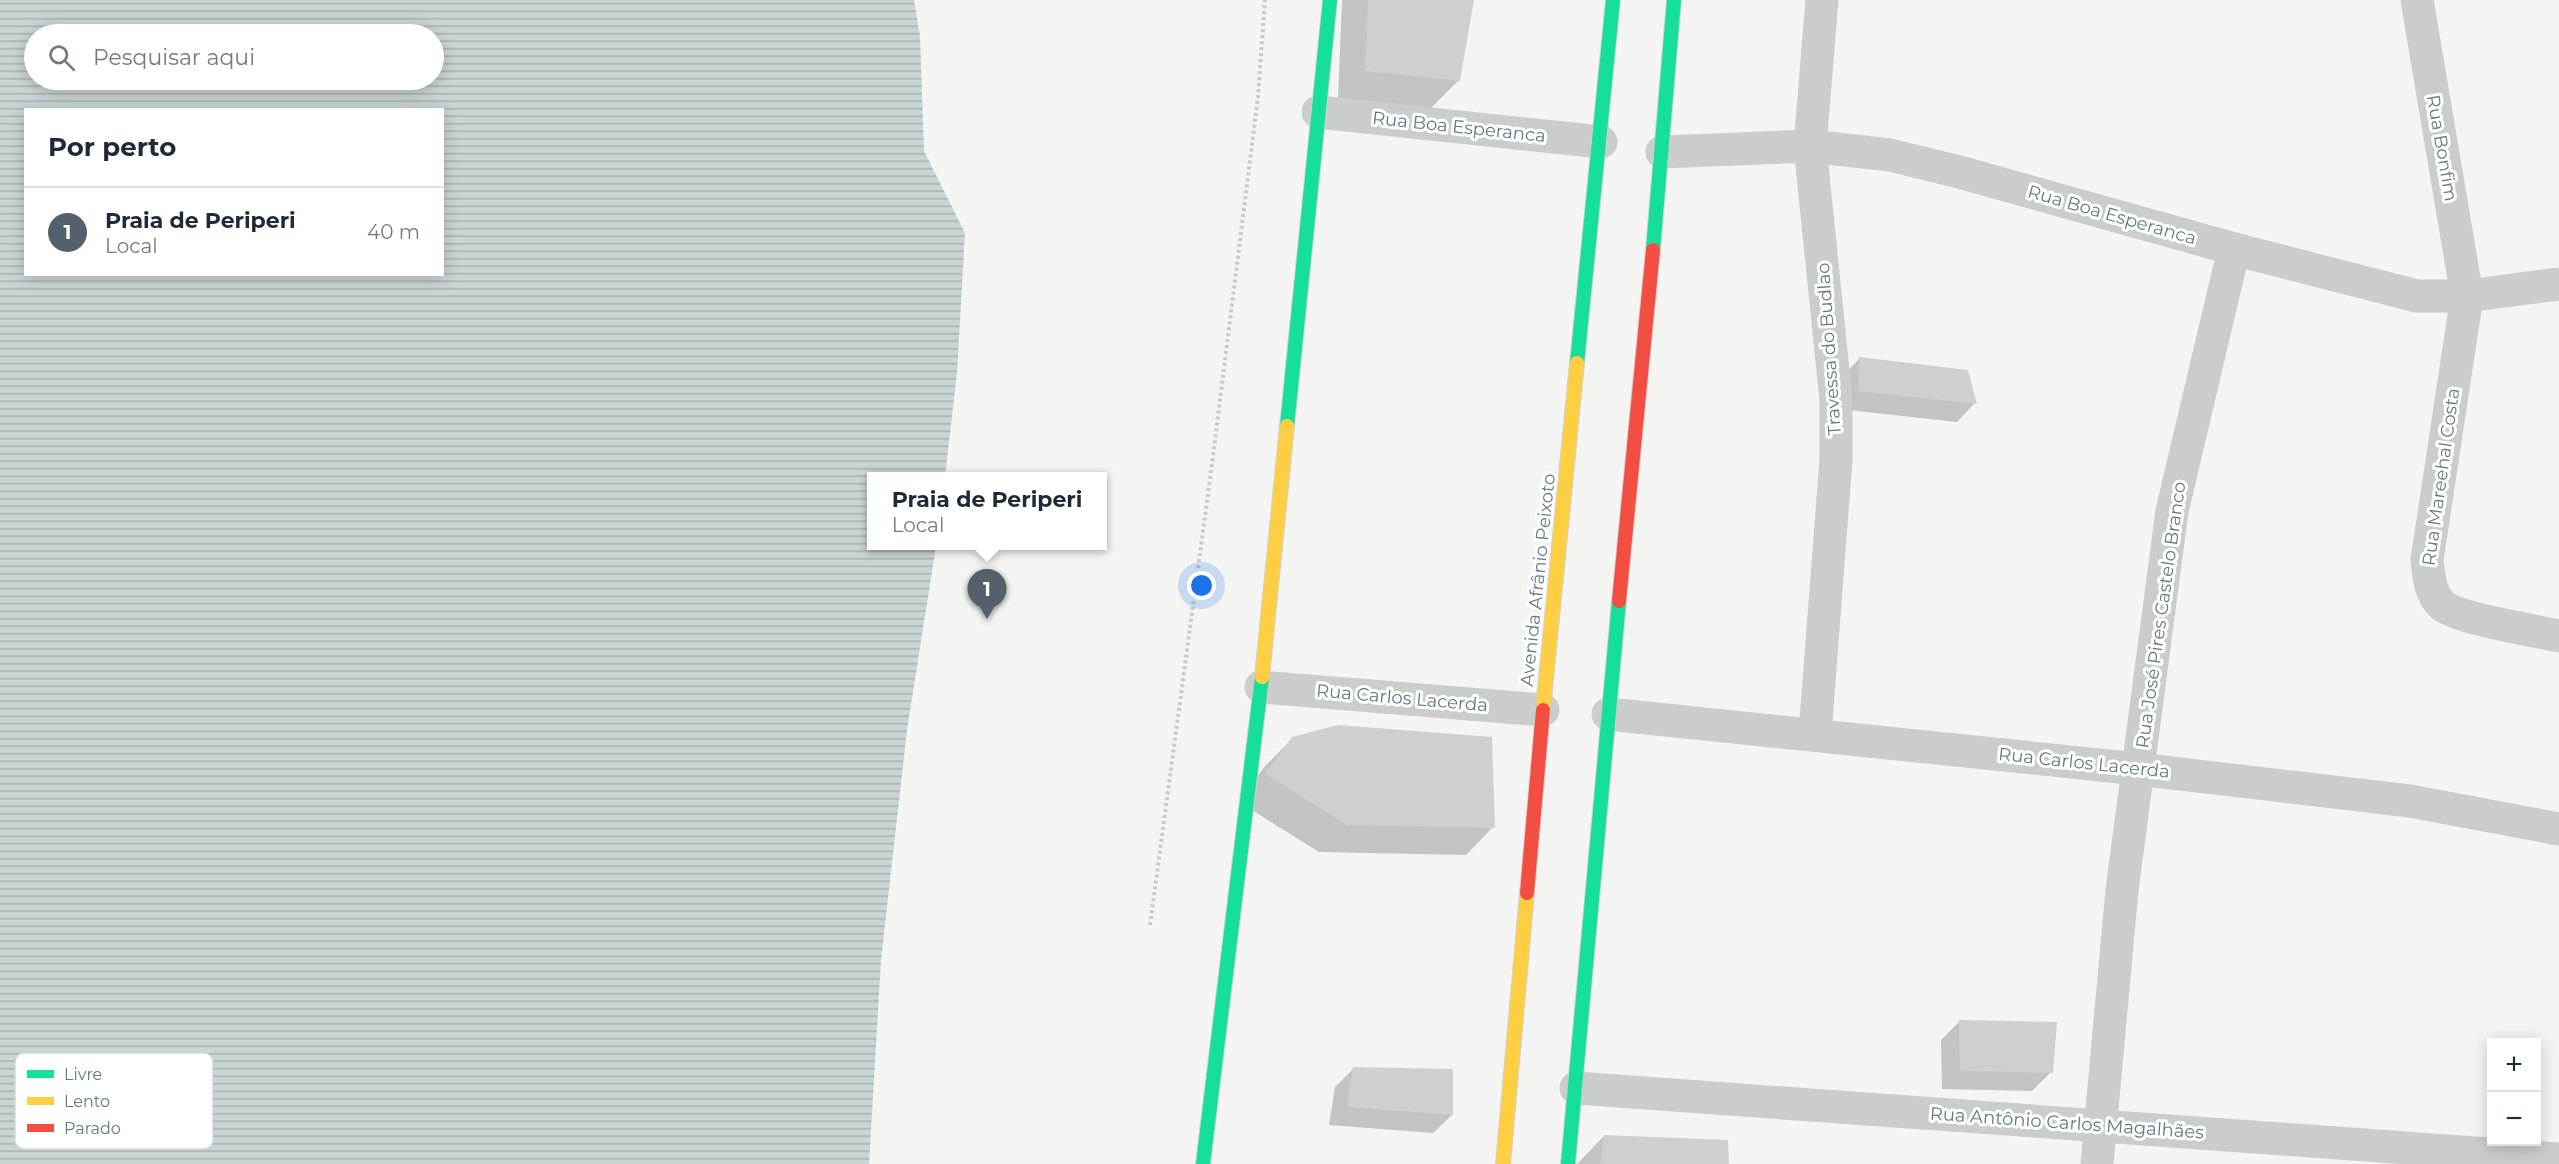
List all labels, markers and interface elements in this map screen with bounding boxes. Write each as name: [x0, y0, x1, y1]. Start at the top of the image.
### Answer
search box: [24, 24, 444, 90]
icon: search: [45, 41, 78, 74]
text: Pesquisar aqui: [93, 44, 255, 71]
street label: Rua Bonfim: [2422, 93, 2462, 203]
street label: Rua Boa Esperanca: [1371, 107, 1547, 147]
text: Por perto: [48, 131, 176, 163]
street label: Rua Boa Esperanca: [2025, 180, 2199, 250]
text: Praia de Periperi: [105, 207, 296, 234]
text: 1: [64, 220, 71, 244]
text: 40 m: [367, 220, 420, 244]
text: Local: [105, 234, 158, 258]
street label: Travessa do Budlao: [1812, 262, 1846, 436]
street label: Rua Mareehal Costa: [2418, 387, 2464, 567]
popup: [867, 472, 1107, 550]
street label: Avenida Afrânio Peixoto: [1516, 473, 1560, 687]
street label: Rua José Pires Castelo Branco: [2131, 480, 2191, 750]
text: Praia de Periperi: [892, 486, 1082, 513]
text: Local: [892, 513, 944, 537]
pin: 1: [968, 570, 1006, 619]
your location: [1187, 571, 1216, 600]
street label: Rua Carlos Lacerda: [1315, 680, 1489, 716]
street label: Rua Carlos Lacerda: [1997, 743, 2171, 783]
map controls: [2487, 1038, 2541, 1146]
button: +: [2487, 1038, 2541, 1092]
legend: [15, 1053, 213, 1149]
text: Livre: [64, 1065, 102, 1084]
text: Lento: [64, 1092, 110, 1111]
button: −: [2487, 1092, 2541, 1146]
street label: Rua Antônio Carlos Magalhães: [1929, 1102, 2205, 1144]
text: Parado: [64, 1119, 121, 1138]

